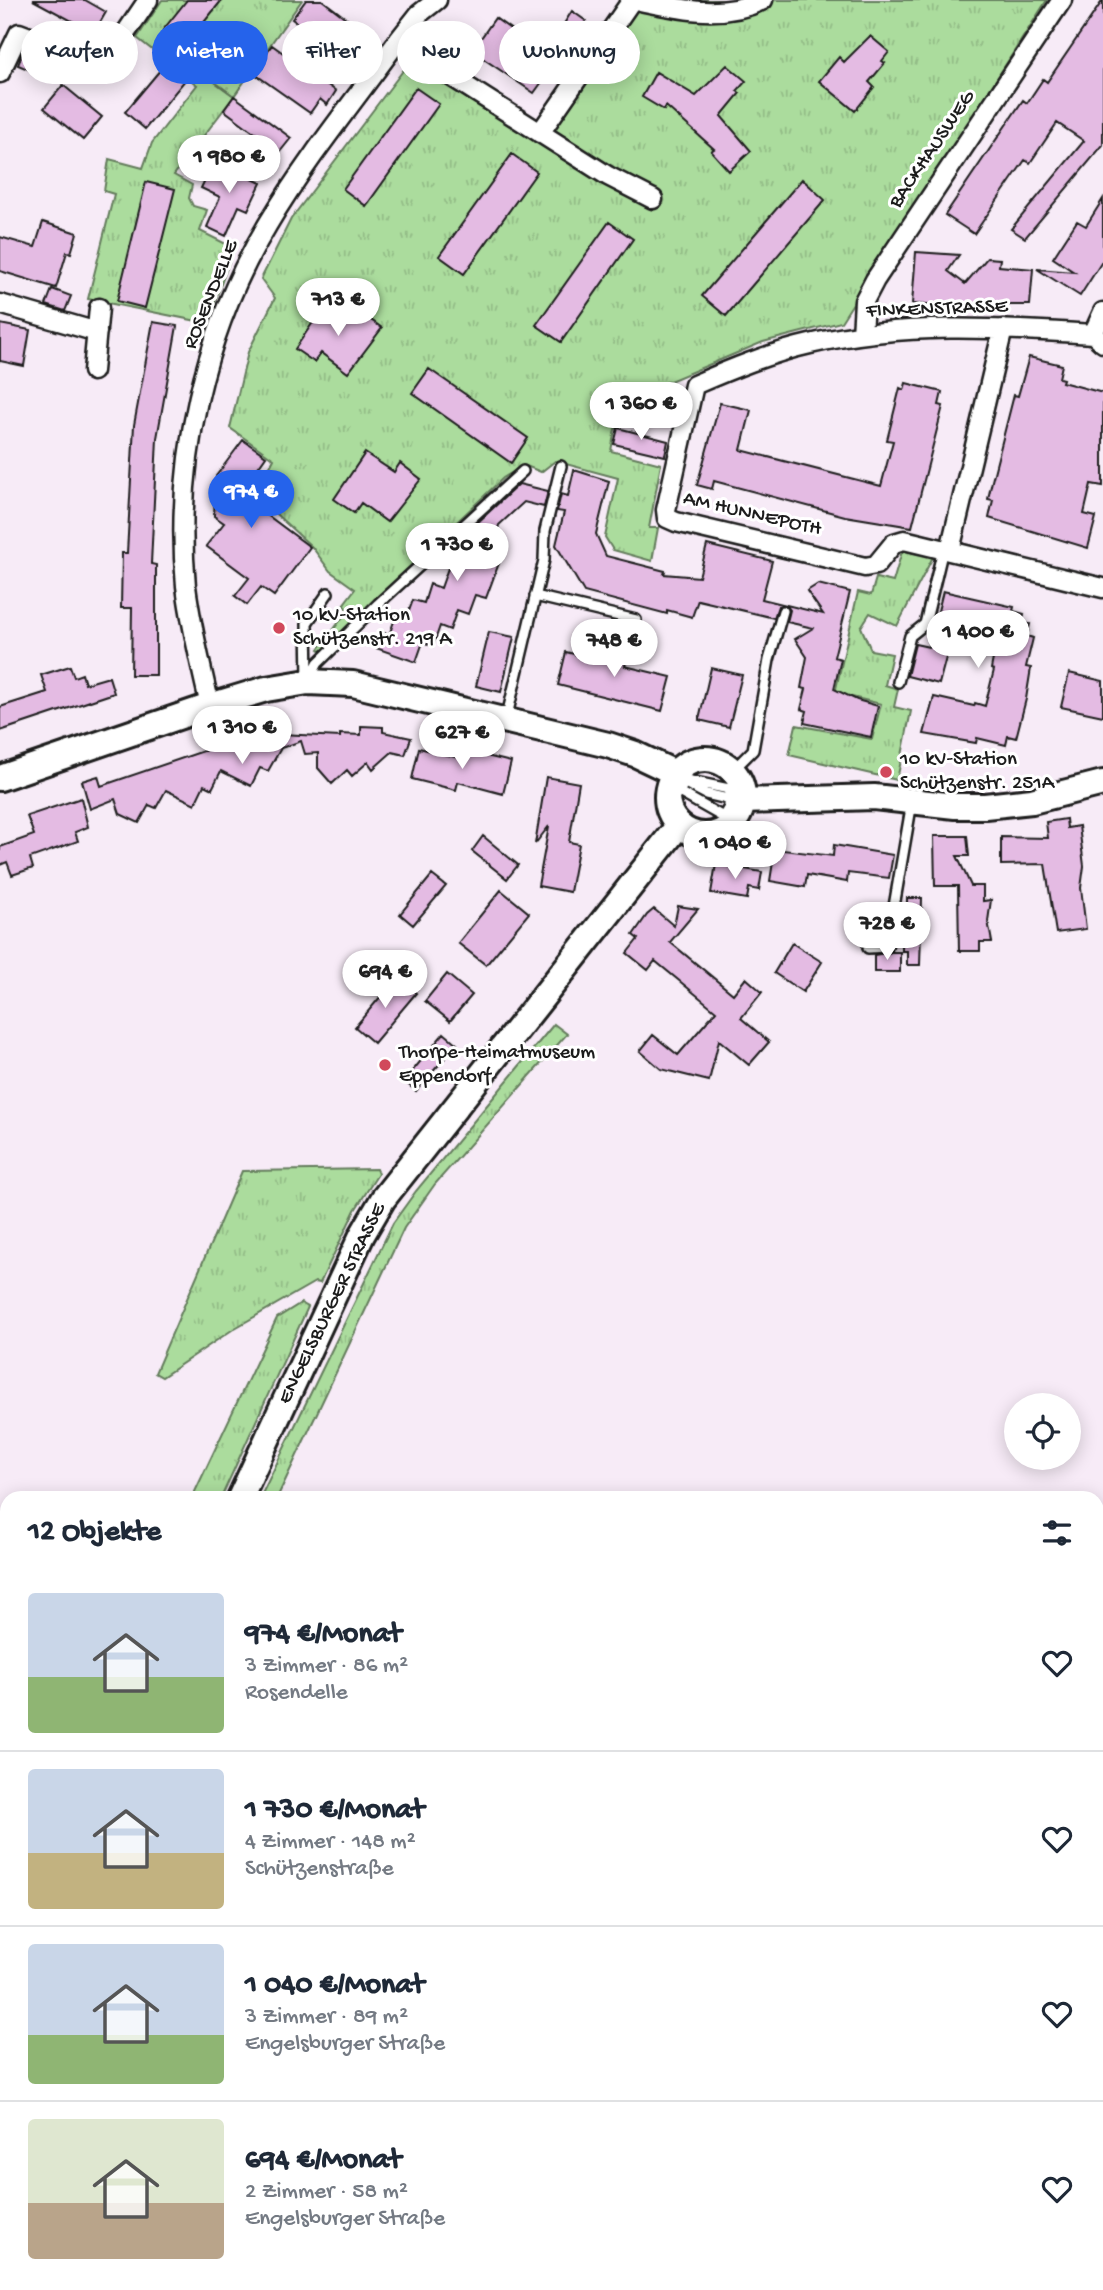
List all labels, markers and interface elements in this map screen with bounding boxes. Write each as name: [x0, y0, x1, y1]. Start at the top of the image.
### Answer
chip: Kaufen: [21, 21, 138, 84]
chip: Mieten: [152, 21, 268, 84]
chip: Filter: [282, 21, 383, 84]
chip: Neu: [397, 21, 485, 84]
chip: Wohnung: [499, 21, 640, 84]
street label: BACKHAUSWEG: [884, 86, 982, 214]
pin: 1 980 €: [164, 136, 294, 195]
text: 1 980 €: [193, 144, 265, 171]
street label: ROSENDELLE: [179, 236, 246, 353]
pin: 713 €: [289, 278, 387, 338]
text: 713 €: [312, 287, 364, 314]
street label: FINKENSTRASSE: [865, 295, 1009, 325]
pin: 1 360 €: [576, 382, 706, 442]
text: 1 360 €: [606, 391, 676, 418]
pin: 974 €: [202, 470, 300, 530]
text: 974 €: [224, 479, 278, 506]
street label: AM HUNNEPOTH: [681, 487, 824, 543]
pin: 1 730 €: [392, 524, 522, 583]
text: 1 730 €: [422, 532, 492, 559]
place label: 10 kV-Station Schützenstr. 219 A: [292, 604, 453, 653]
pin: 1 400 €: [913, 610, 1043, 670]
text: 1 400 €: [943, 619, 1013, 646]
marker: 10 kV-Station Schützenstr. 219 A: [271, 620, 287, 636]
pin: 748 €: [565, 620, 663, 679]
text: 748 €: [587, 628, 641, 655]
pin: 1 310 €: [177, 706, 307, 766]
pin: 627 €: [413, 712, 511, 771]
text: 1 310 €: [208, 715, 276, 742]
text: 627 €: [435, 720, 489, 747]
place label: 10 kV-Station Schützenstr. 251A: [899, 748, 1056, 797]
marker: 10 kV-Station Schützenstr. 251A: [878, 764, 894, 780]
pin: 1 040 €: [670, 822, 800, 881]
text: 1 040 €: [700, 830, 770, 857]
pin: 728 €: [838, 902, 936, 962]
text: 728 €: [860, 911, 914, 938]
pin: 694 €: [336, 950, 434, 1010]
text: 694 €: [358, 959, 412, 986]
place label: Thorpe-Heimatmuseum Eppendorf: [398, 1041, 595, 1090]
marker: Thorpe-Heimatmuseum Eppendorf: [377, 1057, 393, 1073]
street label: ENGELSBURGER STRASSE: [273, 1199, 393, 1409]
map controls: [1004, 1393, 1081, 1470]
button: locate: [1004, 1393, 1081, 1470]
icon: filters: [1038, 1514, 1076, 1552]
text: 12 Objekte: [28, 1516, 161, 1551]
text: 974 €/Monat: [245, 1618, 402, 1653]
icon: home: [84, 1621, 168, 1705]
icon: heart: [1038, 1644, 1076, 1682]
text: 3 Zimmer · 86 m²: [245, 1653, 408, 1680]
text: Rosendelle: [245, 1680, 348, 1707]
text: 1 730 €/Monat: [245, 1794, 424, 1829]
icon: home: [84, 1797, 168, 1881]
icon: heart: [1038, 1820, 1076, 1858]
text: 4 Zimmer · 148 m²: [245, 1829, 416, 1856]
text: Schützenstraße: [245, 1856, 394, 1883]
text: 1 040 €/Monat: [245, 1969, 424, 2004]
icon: home: [84, 1972, 168, 2056]
icon: heart: [1038, 1995, 1076, 2033]
text: 3 Zimmer · 89 m²: [245, 2004, 408, 2031]
text: Engelsburger Straße: [245, 2031, 445, 2058]
text: 694 €/Monat: [245, 2144, 401, 2179]
icon: home: [84, 2147, 168, 2231]
icon: heart: [1038, 2170, 1076, 2208]
text: 2 Zimmer · 58 m²: [245, 2179, 408, 2206]
text: Engelsburger Straße: [245, 2206, 445, 2233]

